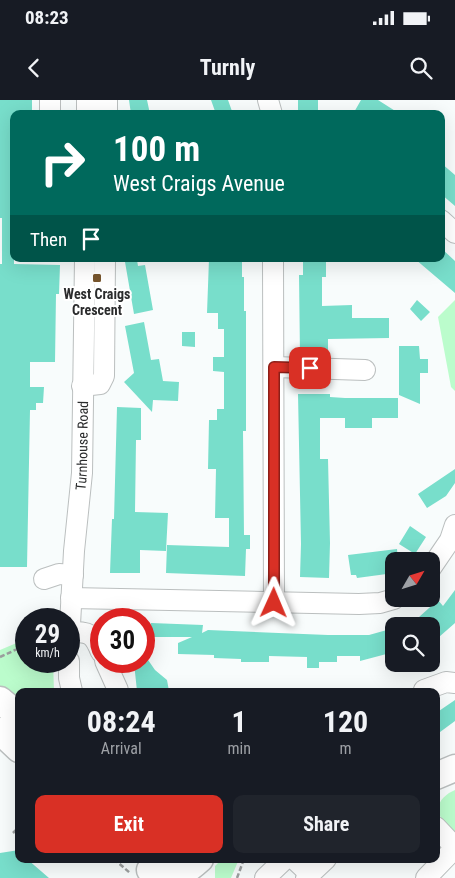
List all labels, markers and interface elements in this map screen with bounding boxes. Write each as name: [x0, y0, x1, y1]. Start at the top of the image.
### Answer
text: 08:23: [25, 6, 69, 29]
icon: back: [20, 54, 48, 82]
icon: search: [407, 54, 435, 82]
text: Turnly: [200, 55, 255, 80]
text: 100 m: [113, 129, 200, 170]
icon: right: [30, 130, 95, 195]
text: West Craigs Avenue: [113, 171, 285, 196]
icon: arrive: [77, 225, 105, 253]
text: Then: [30, 228, 67, 251]
marker: West Craigs Crescent: [91, 272, 103, 284]
place label: West Craigs Crescent: [64, 286, 130, 318]
pin: [289, 347, 331, 389]
icon: arrive: [296, 354, 324, 382]
street label: Turnhouse Road: [72, 401, 91, 491]
north arrow: [385, 552, 440, 608]
map controls: [385, 552, 440, 672]
position arrow: [247, 576, 299, 628]
speed limit sign: 30: [90, 608, 155, 673]
button: search: [385, 617, 440, 672]
text: 29: [35, 620, 60, 649]
text: km/h: [35, 646, 60, 660]
text: 08:24: [87, 704, 156, 739]
text: 1: [232, 704, 247, 739]
text: 120: [323, 704, 368, 739]
text: Arrival: [101, 739, 142, 758]
text: min: [227, 739, 251, 758]
text: m: [339, 739, 351, 758]
button: Exit: [35, 795, 223, 853]
button: Share: [233, 795, 420, 853]

